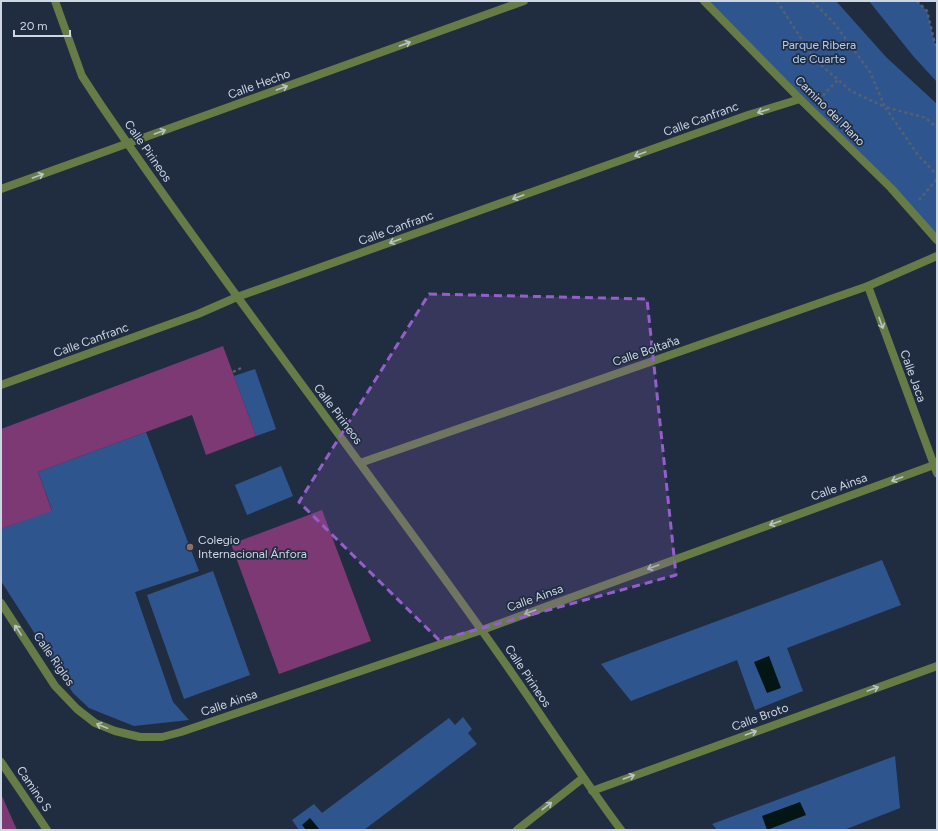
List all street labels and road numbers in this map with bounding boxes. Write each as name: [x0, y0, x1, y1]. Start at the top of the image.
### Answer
street label: Calle Hecho: [226, 66, 292, 102]
street label: Camino del Plano: [792, 73, 868, 149]
street label: Calle Canfranc: [662, 99, 741, 139]
street label: Calle Pirineos: [122, 118, 175, 185]
street label: Calle Canfranc: [357, 208, 436, 248]
street label: Calle Canfranc: [52, 320, 131, 360]
street label: Calle Boltaña: [611, 333, 681, 369]
street label: Calle Jaca: [897, 348, 929, 404]
street label: Calle Pirineos: [311, 381, 365, 447]
street label: Calle Ainsa: [809, 470, 869, 504]
street label: Calle Ainsa: [505, 581, 565, 615]
street label: Calle Riglos: [30, 630, 78, 689]
street label: Calle Pirineos: [502, 642, 554, 710]
street label: Calle Ainsa: [199, 687, 259, 719]
street label: Calle Broto: [730, 700, 790, 734]
street label: Camino S: [14, 764, 54, 814]

